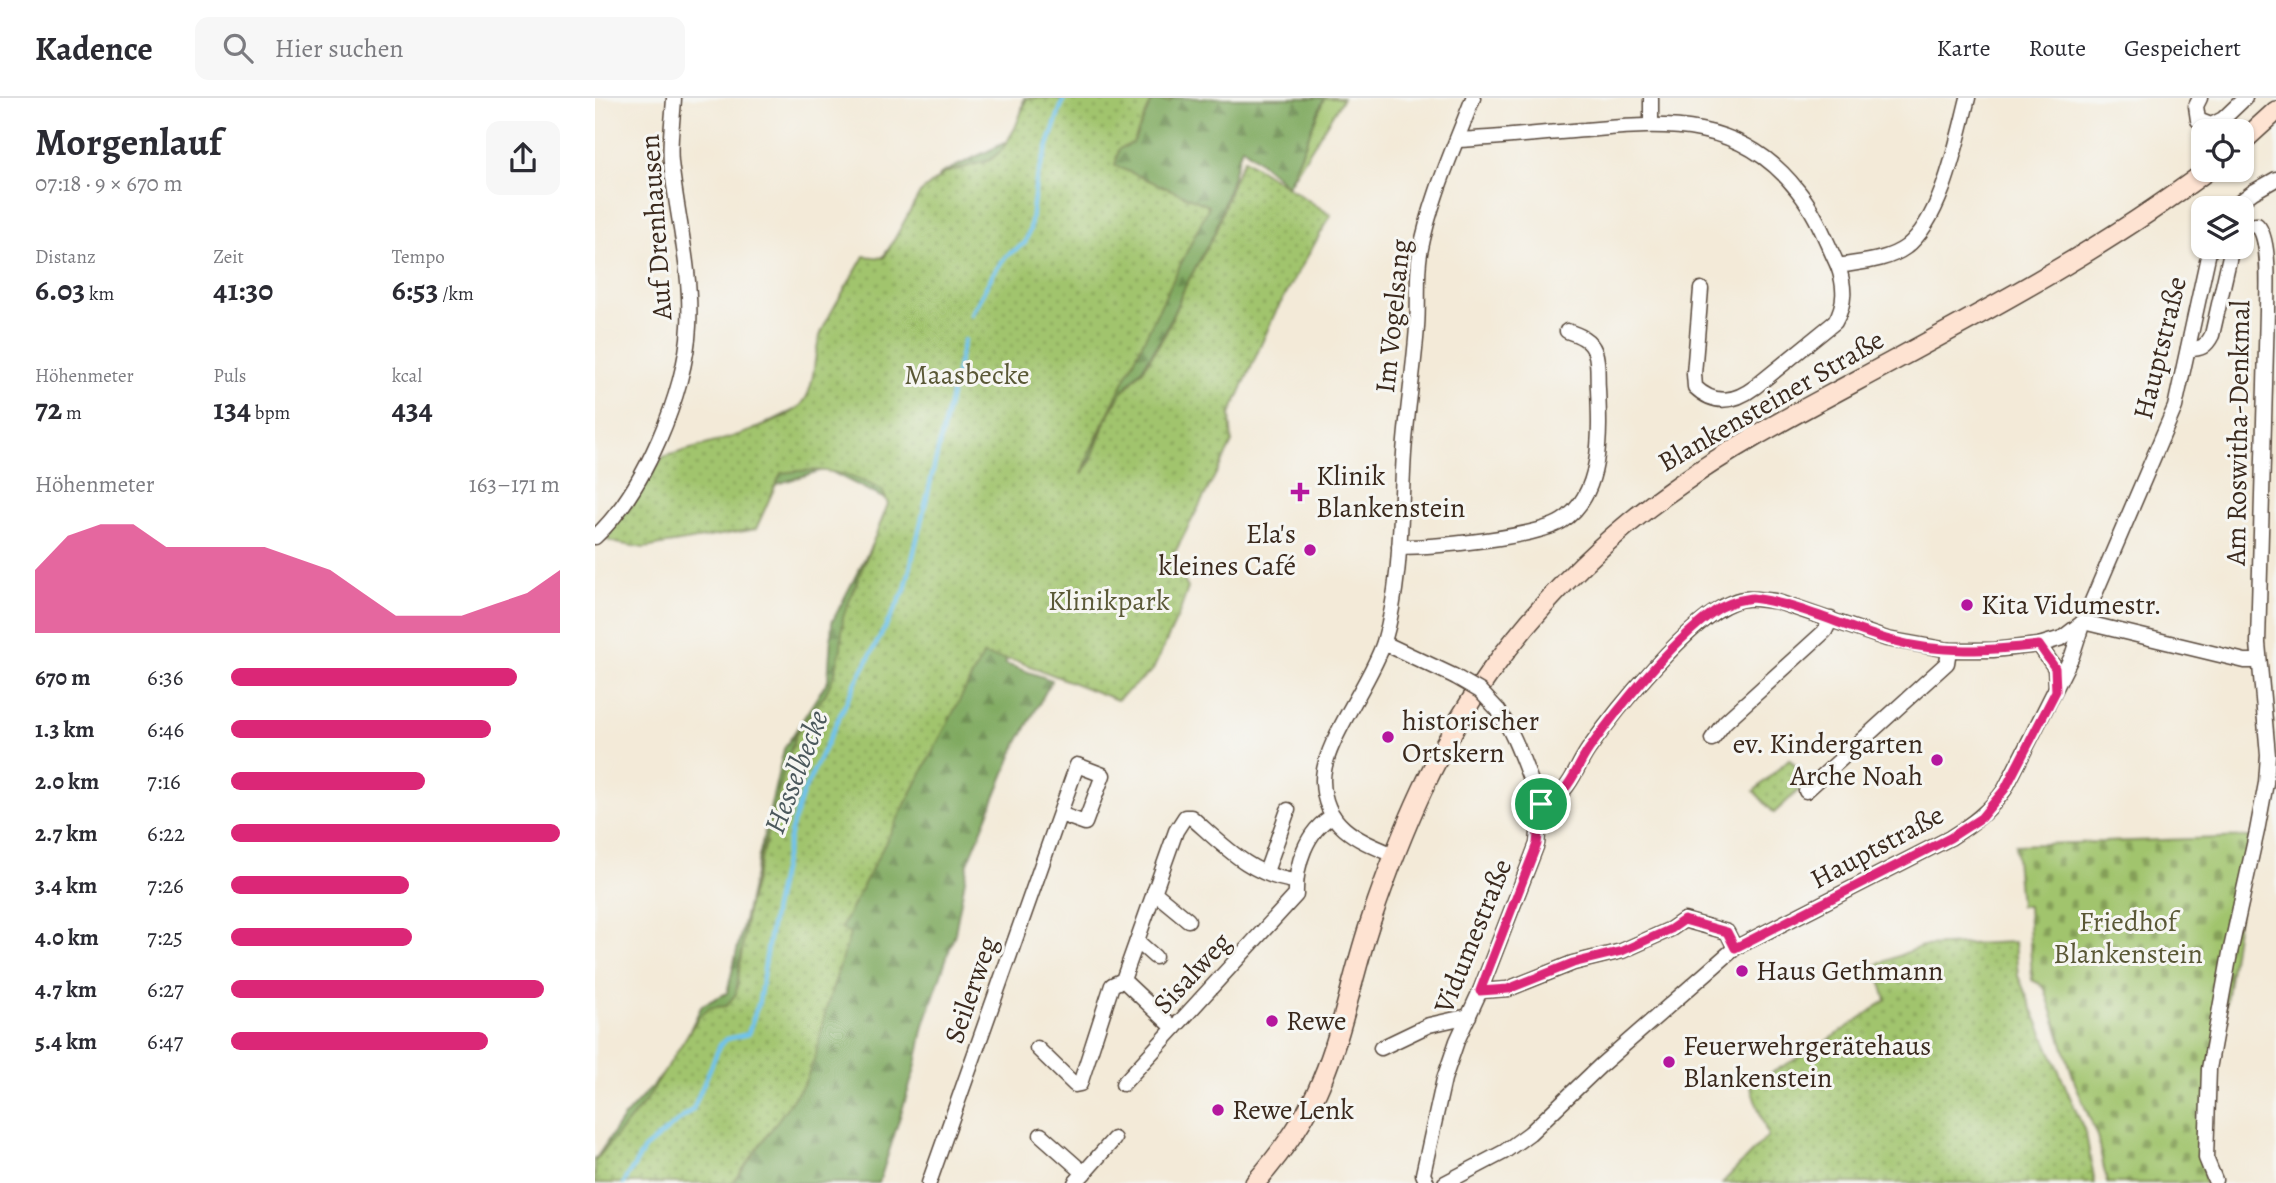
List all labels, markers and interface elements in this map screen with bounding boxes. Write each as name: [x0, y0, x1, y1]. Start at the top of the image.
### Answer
search box: [195, 17, 685, 80]
text: Kadence: [35, 26, 153, 71]
icon: search: [219, 29, 257, 67]
text: Hier suchen: [275, 31, 404, 66]
text: Karte: [1937, 32, 1990, 64]
text: Route: [2028, 32, 2086, 64]
text: Gespeichert: [2124, 32, 2241, 64]
text: Morgenlauf: [35, 116, 222, 168]
map controls: [2191, 119, 2254, 259]
button: locate: [2191, 119, 2254, 182]
button: share: [486, 121, 560, 195]
street label: Auf Drenhausen: [631, 133, 682, 322]
text: 07:18 · 9 × 670 m: [35, 168, 183, 199]
button: layers: [2191, 196, 2254, 259]
street label: Im Vogelsang: [1366, 237, 1420, 395]
text: Distanz: [35, 244, 96, 270]
text: Zeit: [213, 244, 244, 270]
text: Tempo: [392, 244, 445, 270]
text: 6.03: [35, 270, 85, 310]
text: 41:30: [213, 270, 273, 310]
text: 6:53: [392, 270, 439, 310]
street label: Hauptstraße: [2124, 273, 2196, 423]
text: km: [85, 281, 114, 307]
text: /km: [439, 281, 474, 307]
street label: Am Roswitha-Denkmal: [2217, 300, 2259, 567]
street label: Blankensteiner Straße: [1651, 321, 1891, 481]
park label: Maasbecke: [904, 356, 1030, 394]
text: Höhenmeter: [35, 363, 134, 389]
text: Puls: [213, 363, 246, 389]
text: kcal: [392, 363, 422, 389]
text: 72: [35, 389, 62, 429]
text: 134: [213, 389, 251, 429]
text: 434: [392, 389, 433, 429]
text: m: [62, 400, 82, 426]
text: bpm: [251, 400, 290, 426]
place label: Klinik Blankenstein: [1316, 457, 1465, 527]
text: Höhenmeter: [35, 469, 155, 500]
text: 163–171 m: [469, 469, 560, 500]
marker: Klinik Blankenstein: [1290, 482, 1310, 502]
place label: Ela's kleines Café: [1158, 515, 1296, 585]
marker: Ela's kleines Café: [1302, 542, 1318, 558]
park label: Klinikpark: [1048, 582, 1170, 620]
place label: Kita Vidumestr.: [1981, 586, 2162, 624]
marker: Kita Vidumestr.: [1959, 597, 1975, 613]
text: 670 m: [35, 662, 90, 693]
text: 6:36: [147, 662, 183, 693]
place label: historischer Ortskern: [1402, 702, 1540, 772]
water label: Hesselbecke: [754, 705, 838, 839]
text: 1.3 km: [35, 714, 95, 745]
text: 6:46: [147, 714, 184, 745]
place label: ev. Kindergarten Arche Noah: [1733, 725, 1923, 795]
marker: historischer Ortskern: [1380, 729, 1396, 745]
marker: ev. Kindergarten Arche Noah: [1929, 752, 1945, 768]
text: 2.0 km: [35, 766, 99, 797]
text: 7:16: [147, 766, 181, 797]
pin: [1511, 774, 1571, 834]
icon: arrive: [1522, 785, 1560, 823]
street label: Hauptstraße: [1804, 796, 1950, 898]
text: 2.7 km: [35, 818, 97, 849]
text: 6:22: [147, 818, 185, 849]
street label: Vidumestraße: [1424, 853, 1521, 1020]
text: 3.4 km: [35, 870, 97, 901]
text: 7:26: [147, 870, 184, 901]
park label: Friedhof Blankenstein: [2053, 903, 2203, 973]
text: 4.0 km: [35, 922, 99, 953]
text: 7:25: [147, 922, 183, 953]
street label: Sisalweg: [1144, 924, 1240, 1022]
street label: Seilerweg: [935, 931, 1007, 1049]
place label: Haus Gethmann: [1756, 952, 1943, 990]
marker: Haus Gethmann: [1734, 963, 1750, 979]
text: 4.7 km: [35, 974, 97, 1005]
text: 6:27: [147, 974, 184, 1005]
place label: Rewe: [1286, 1002, 1347, 1040]
marker: Rewe: [1264, 1013, 1280, 1029]
text: 5.4 km: [35, 1026, 97, 1057]
text: 6:47: [147, 1026, 183, 1057]
place label: Feuerwehrgerätehaus Blankenstein: [1683, 1027, 1931, 1097]
marker: Feuerwehrgerätehaus Blankenstein: [1661, 1054, 1677, 1070]
place label: Rewe Lenk: [1232, 1091, 1354, 1129]
marker: Rewe Lenk: [1210, 1102, 1226, 1118]

